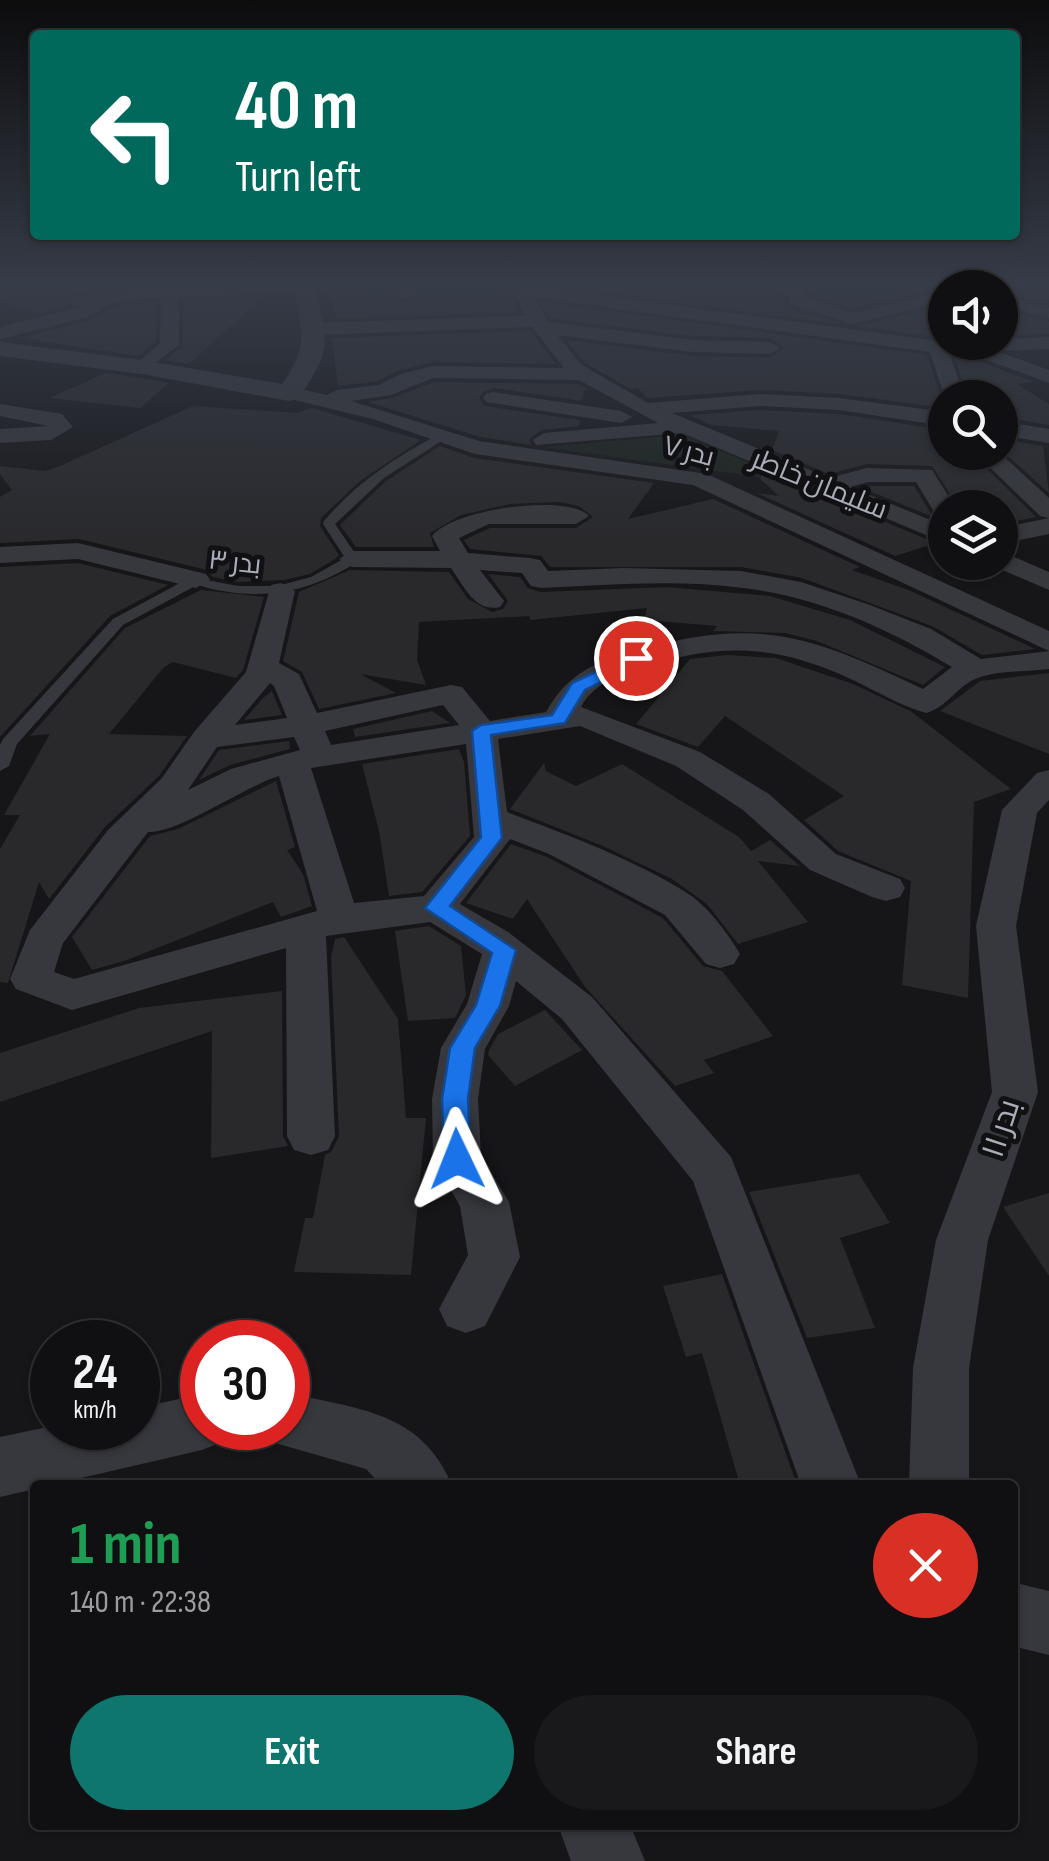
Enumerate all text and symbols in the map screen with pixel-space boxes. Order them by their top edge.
text: 40 m [235,65,358,149]
icon: left [70,70,200,200]
text: Turn left [235,150,361,205]
map controls [928,270,1018,580]
button: sound [928,270,1018,360]
button: search [928,380,1018,470]
street label: بدر ۷ [659,429,718,474]
street label: سلیمان خاطر [745,442,892,527]
button: layers [928,490,1018,580]
street label: بدر ۳ [207,543,263,582]
pin [594,616,679,701]
icon: arrive [609,631,664,686]
street label: بدر ۱۱ [974,1094,1029,1163]
position arrow [405,1107,509,1211]
speed limit sign: 30 [180,1320,310,1450]
text: 24 [73,1343,117,1403]
text: km/h [73,1395,117,1426]
text: 1 min [70,1509,182,1581]
button: close [873,1513,978,1618]
text: 140 m · 22:38 [70,1583,211,1622]
button: Exit [70,1695,514,1810]
button: Share [534,1695,978,1810]

